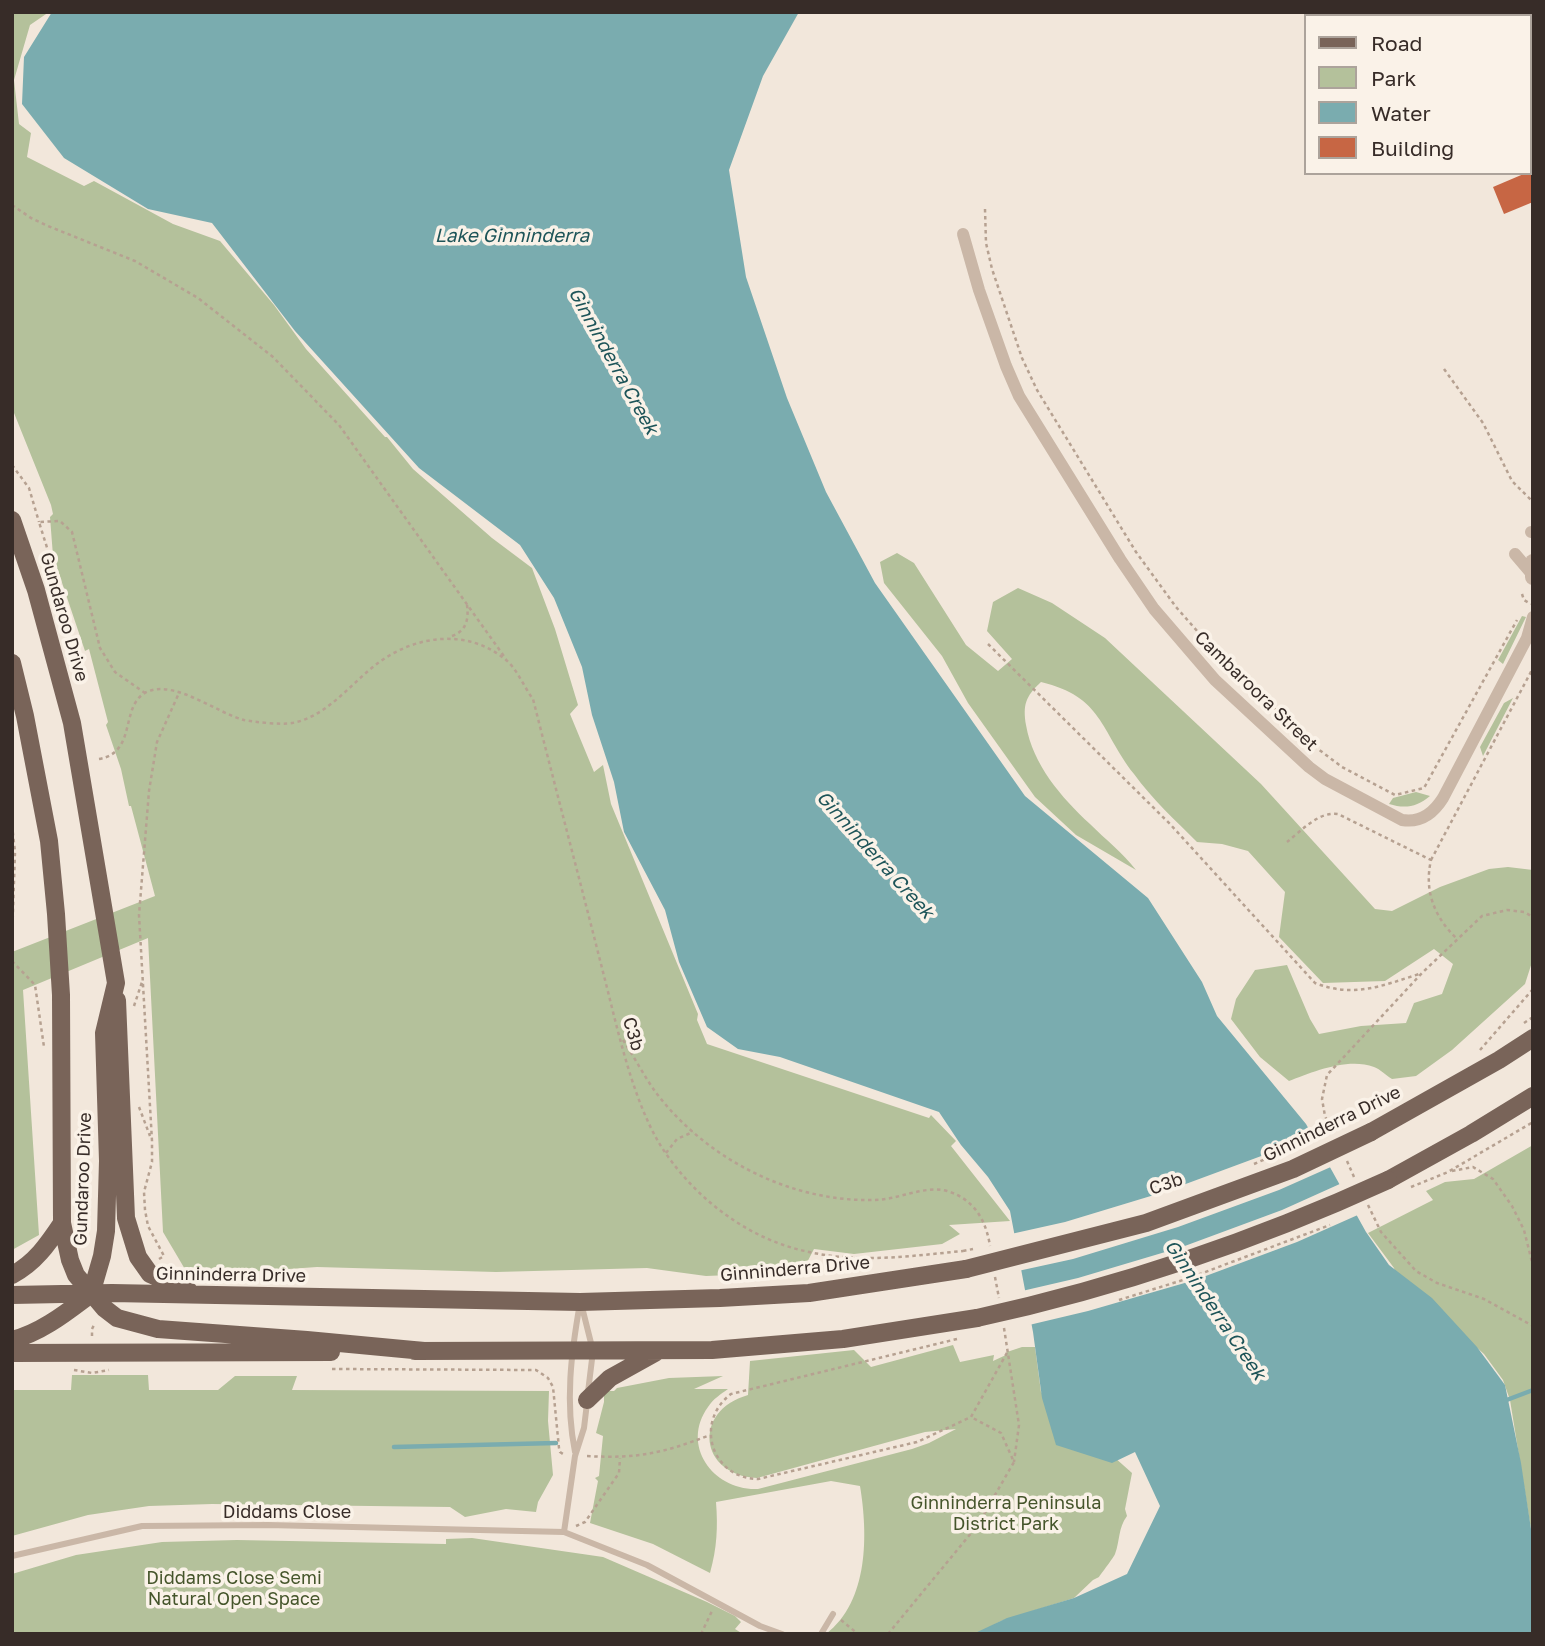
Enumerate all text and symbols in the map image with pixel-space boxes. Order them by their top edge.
legend [1304,14,1531,175]
text: Road [1371,30,1422,56]
text: Park [1371,65,1416,91]
text: Water [1371,100,1431,126]
text: Building [1371,135,1454,161]
water label: Lake Ginninderra [435,225,589,247]
water label: Ginninderra Creek [563,284,663,438]
street label: Gundaroo Drive [35,550,93,684]
street label: Cambaroora Street [1190,627,1322,755]
water label: Ginninderra Creek [812,786,938,924]
street label: C3b [618,1015,648,1053]
street label: Ginninderra Drive [1260,1081,1404,1167]
street label: Gundaroo Drive [70,1112,96,1246]
street label: C3b [1146,1168,1186,1200]
water label: Ginninderra Creek [1160,1235,1270,1385]
street label: Ginninderra Drive [719,1252,871,1286]
street label: Ginninderra Drive [156,1263,306,1287]
park label: Ginninderra Peninsula District Park [911,1492,1101,1534]
street label: Diddams Close [223,1501,351,1523]
park label: Diddams Close Semi Natural Open Space [146,1567,322,1610]

